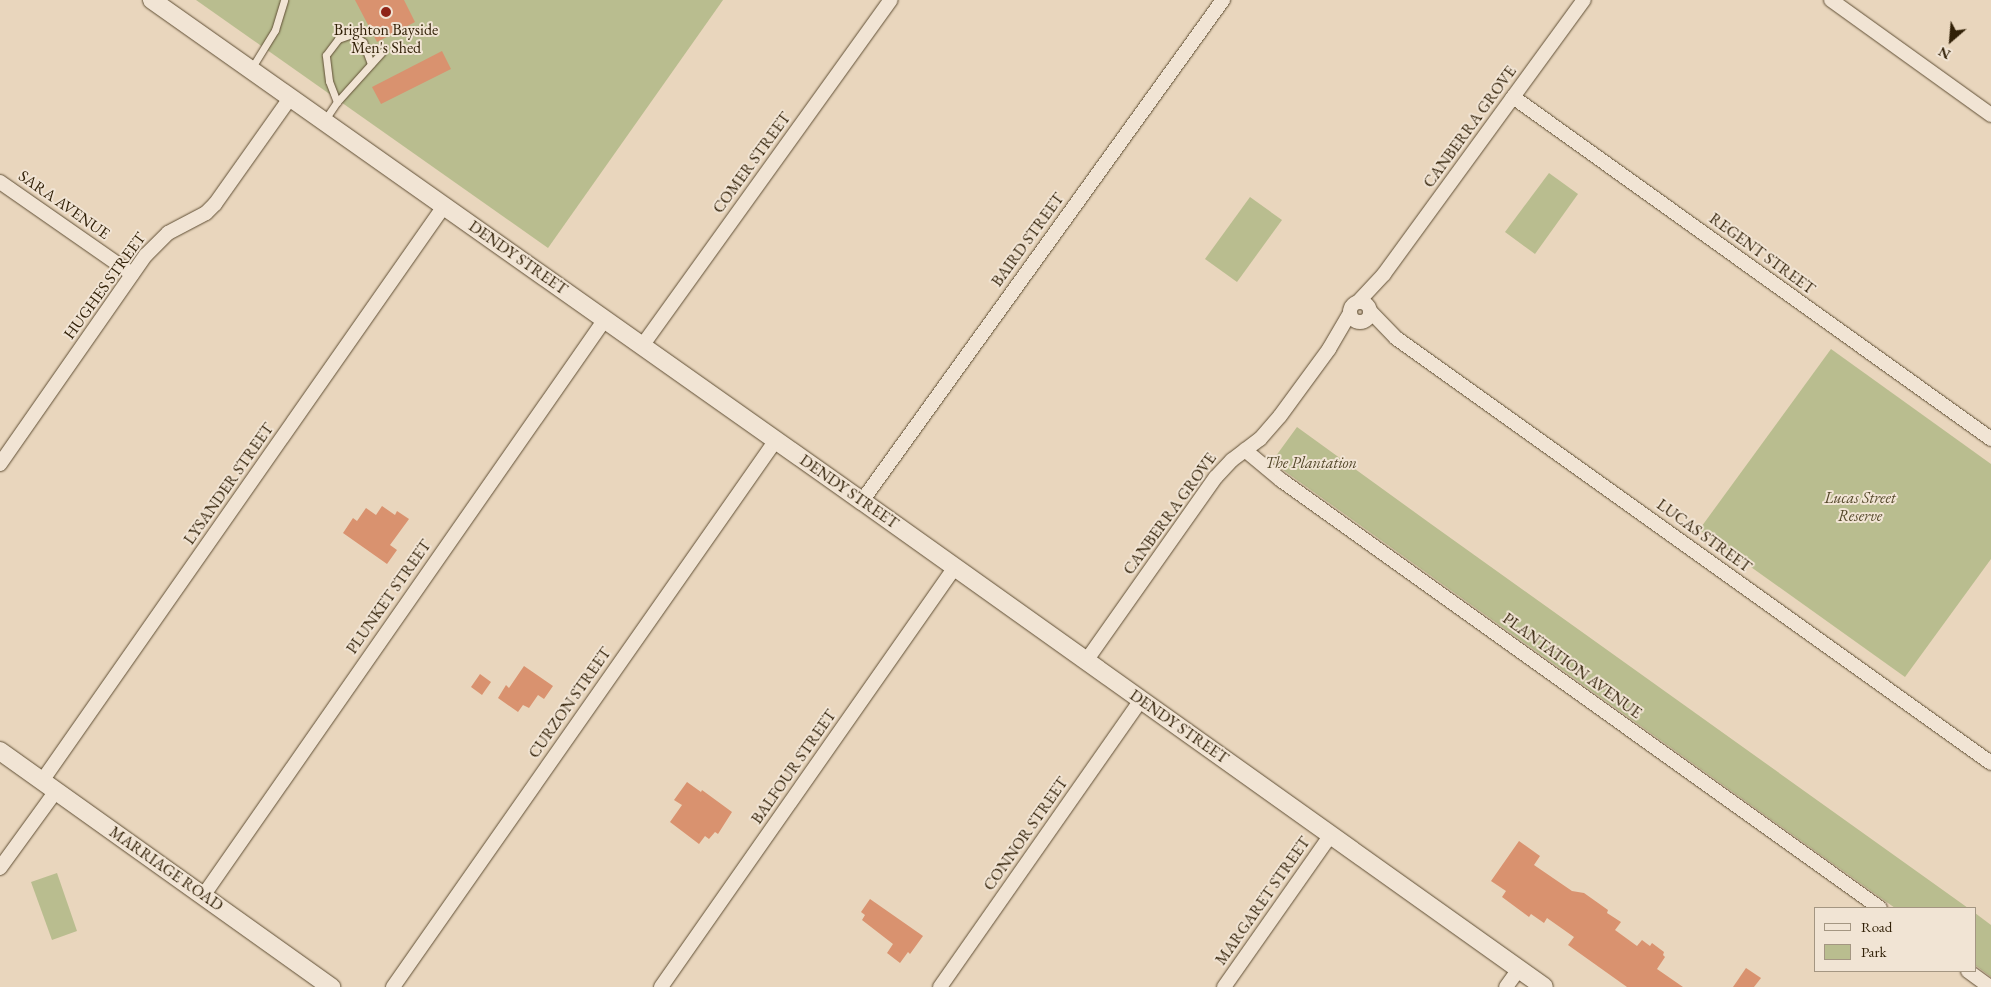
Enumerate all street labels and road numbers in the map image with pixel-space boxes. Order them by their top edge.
street label: CANBERRA GROVE [1419,62,1521,192]
street label: COMER STREET [709,109,795,217]
street label: SARA AVENUE [15,166,113,244]
street label: BAIRD STREET [988,189,1068,291]
street label: REGENT STREET [1705,209,1819,299]
street label: DENDY STREET [465,217,571,299]
street label: HUGHES STREET [60,229,150,343]
street label: LYSANDER STREET [180,420,278,548]
street label: CANBERRA GROVE [1119,449,1221,579]
street label: DENDY STREET [796,451,902,533]
street label: LUCAS STREET [1653,495,1755,577]
street label: PLUNKET STREET [342,536,436,658]
street label: PLANTATION AVENUE [1499,609,1645,723]
street label: CURZON STREET [525,644,615,762]
street label: DENDY STREET [1126,686,1232,768]
street label: BALFOUR STREET [747,706,841,828]
street label: CONNOR STREET [980,774,1072,894]
street label: MARRIAGE ROAD [105,823,227,915]
street label: MARGARET STREET [1211,833,1315,969]

